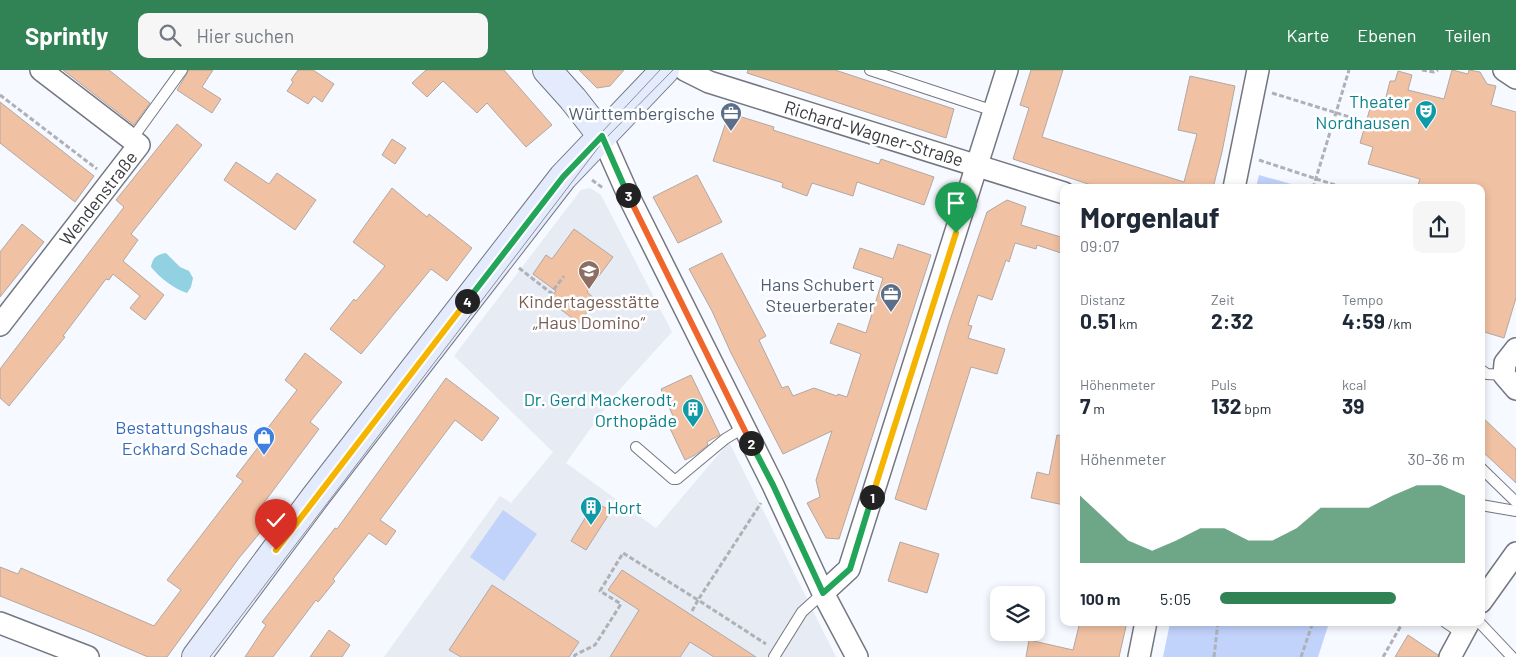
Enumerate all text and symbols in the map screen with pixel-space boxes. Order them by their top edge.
search box [138,13,488,58]
text: Sprintly [25,21,108,50]
icon: search [156,21,184,49]
text: Hier suchen [196,24,294,47]
text: Karte [1286,24,1329,46]
text: Ebenen [1357,24,1416,46]
text: Teilen [1444,24,1491,46]
place label: Theater Nordhausen [1315,90,1410,133]
street label: Richard-Wagner-Straße [782,95,966,171]
theatre icon: Theater Nordhausen [1414,99,1438,130]
office icon: Württembergische [719,101,743,132]
place label: Württembergische [568,102,715,124]
street label: Wendenstraße [54,146,142,250]
pin: 3 [616,182,640,208]
pin [935,182,977,233]
text: 3 [625,187,632,204]
icon: arrive [942,189,970,217]
text: Morgenlauf [1080,200,1220,234]
button: share [1413,201,1465,253]
text: 09:07 [1080,236,1119,255]
school or university icon: Kindertagesstätte „Haus Domino“ [577,259,601,290]
place label: Hans Schubert Steuerberater [760,273,875,316]
office icon: Hans Schubert Steuerberater [879,282,903,313]
pin: 4 [454,288,480,314]
place label: Kindertagesstätte „Haus Domino“ [518,290,660,333]
text: Distanz [1080,291,1125,308]
text: Zeit [1211,291,1235,308]
text: Tempo [1342,291,1383,308]
text: 4 [463,293,472,310]
text: 0.51 [1080,308,1116,333]
text: 2:32 [1211,308,1254,333]
text: 4:59 [1342,308,1385,333]
text: km [1116,315,1138,332]
text: /km [1385,315,1412,332]
text: Höhenmeter [1080,376,1155,393]
text: Puls [1211,376,1237,393]
text: kcal [1342,376,1366,393]
place label: Dr. Gerd Mackerodt, Orthopäde [524,388,677,431]
text: 7 [1080,393,1090,418]
text: 132 [1211,393,1242,418]
text: 39 [1342,393,1365,418]
building icon: Dr. Gerd Mackerodt, Orthopäde [681,397,705,428]
text: m [1090,400,1105,417]
text: bpm [1242,400,1271,417]
place label: Bestattungshaus Eckhard Schade [115,416,248,459]
shop icon: Bestattungshaus Eckhard Schade [252,425,276,456]
pin: 2 [738,430,764,456]
text: 2 [748,435,755,452]
text: Höhenmeter [1080,449,1166,468]
text: 30–36 m [1408,449,1465,468]
pin: 1 [860,484,884,510]
text: 1 [870,489,875,506]
building icon: Hort [579,495,603,526]
place label: Hort [607,496,642,518]
pin [255,499,297,550]
icon: check [262,506,290,534]
map controls [990,586,1045,641]
button: layers [990,586,1045,641]
text: 100 m [1080,589,1120,608]
text: 5:05 [1160,589,1191,608]

